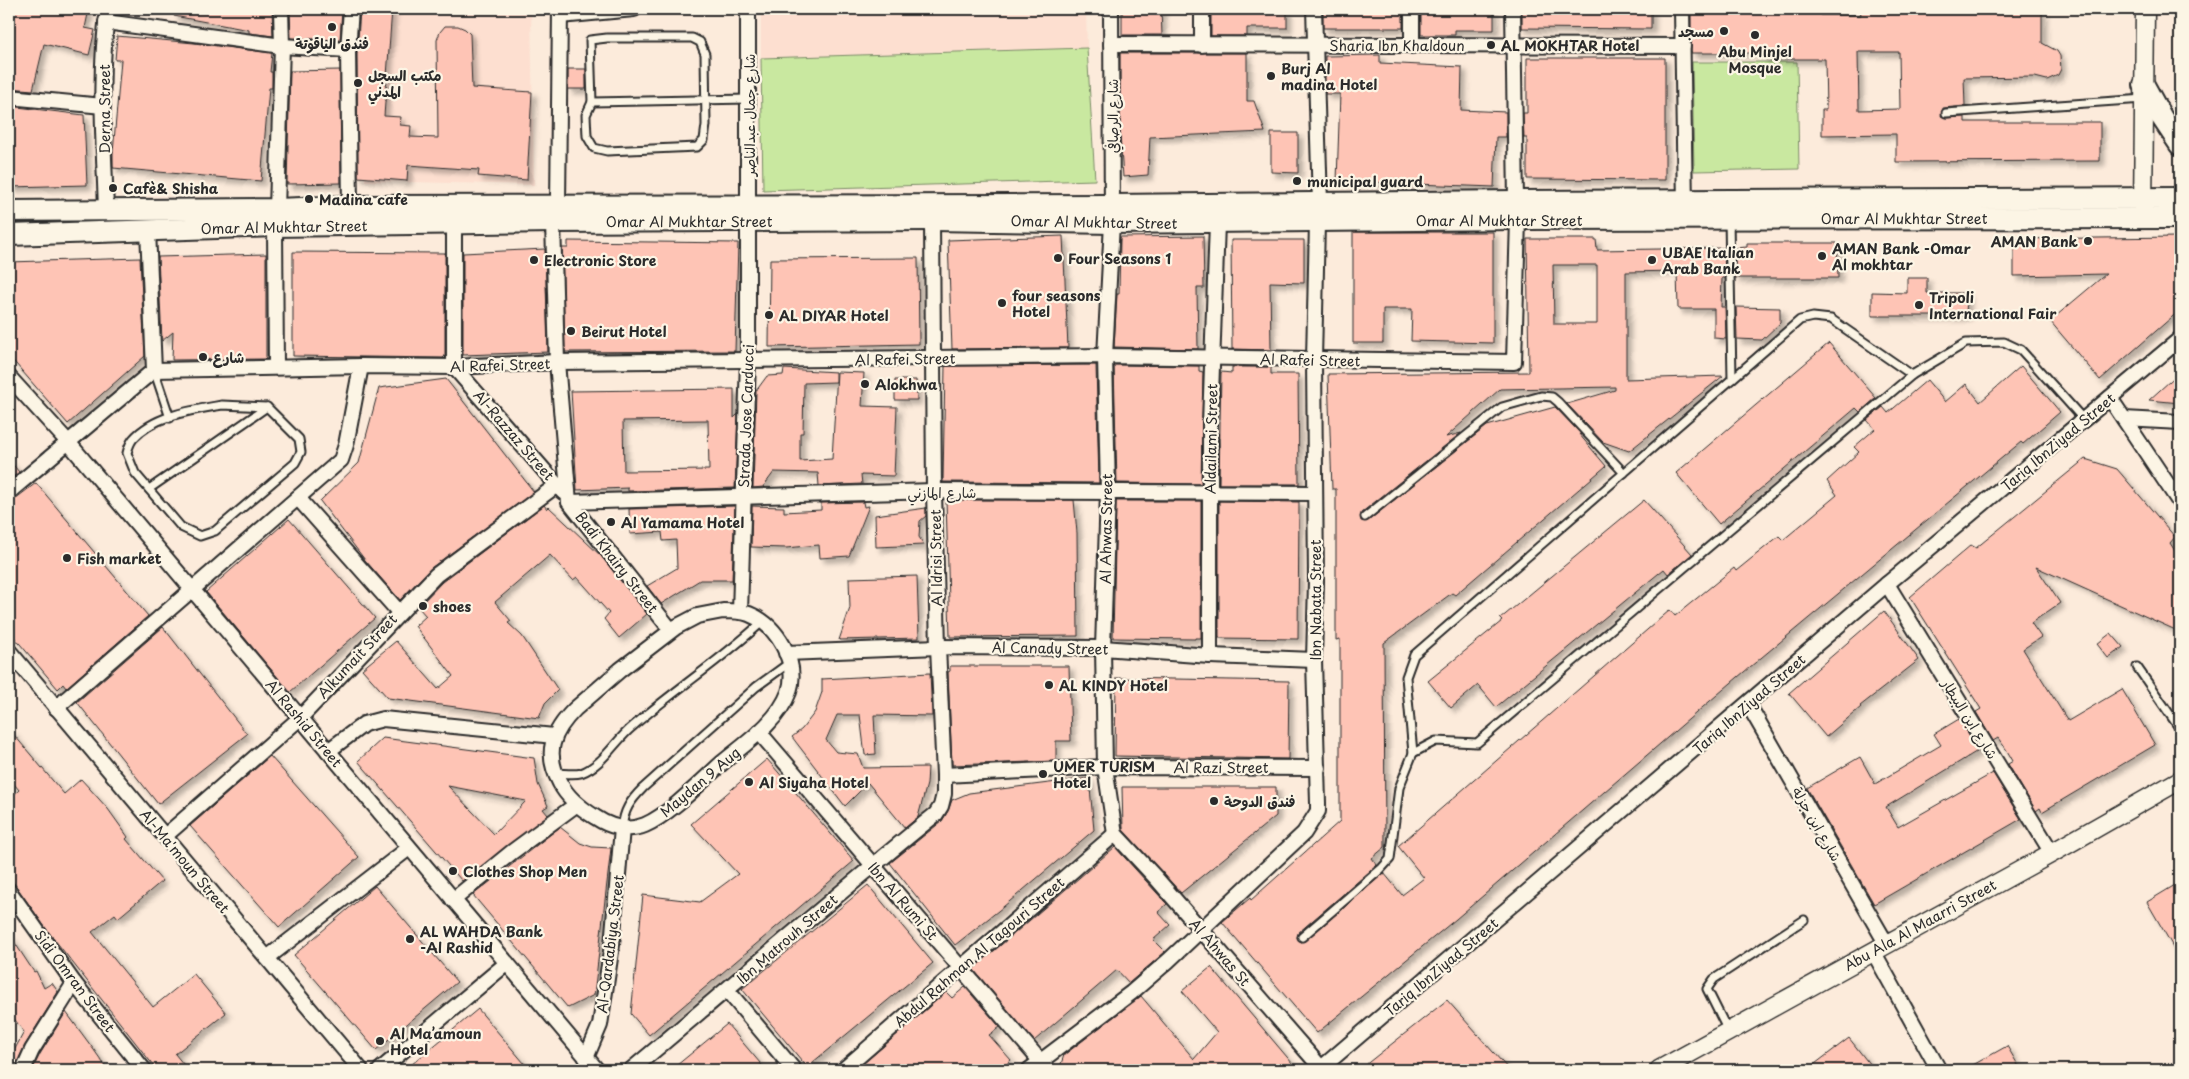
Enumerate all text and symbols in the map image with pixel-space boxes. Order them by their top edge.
marker: فندق الياقوتة [326,21,338,33]
place label: مسجد [1678,21,1714,42]
marker: مسجد [1718,25,1730,37]
marker: Abu Minjel Mosque [1749,29,1761,41]
place label: فندق الياقوتة [295,33,369,54]
street label: Sharia Ibn Khaldoun [1329,35,1465,56]
place label: AL MOKHTAR Hotel [1501,35,1639,56]
marker: AL MOKHTAR Hotel [1485,39,1497,51]
place label: Abu Minjel Mosque [1717,41,1792,78]
street label: شارع جمال عبدالناصر [739,54,760,177]
place label: Burj Al madina Hotel [1281,58,1377,95]
street label: Derna Street [94,64,115,154]
place label: مكتب السجل المدني [368,65,441,105]
marker: Burj Al madina Hotel [1265,70,1277,82]
marker: مكتب السجل المدني [352,77,364,89]
street label: شارع الرصافي [1102,79,1124,153]
place label: municipal guard [1307,171,1424,192]
marker: municipal guard [1291,175,1303,187]
place label: Cafè& Shisha [123,178,219,199]
marker: Cafè& Shisha [107,182,119,194]
place label: Madina cafe [319,189,408,210]
marker: Madina cafe [303,193,315,205]
street label: Omar Al Mukhtar Street [1821,208,1988,229]
street label: Omar Al Mukhtar Street [1010,210,1178,234]
street label: Omar Al Mukhtar Street [1416,210,1583,231]
street label: Omar Al Mukhtar Street [606,211,773,232]
street label: Omar Al Mukhtar Street [200,215,368,239]
place label: AMAN Bank [1990,231,2079,252]
marker: AMAN Bank [2082,235,2094,247]
place label: AMAN Bank -Omar Al mokhtar [1831,238,1972,275]
place label: UBAE Italian Arab Bank [1662,242,1754,279]
place label: Four Seasons 1 [1068,248,1171,269]
place label: Electronic Store [544,250,657,271]
marker: AMAN Bank -Omar Al mokhtar [1816,250,1828,262]
marker: Four Seasons 1 [1052,252,1064,264]
marker: Electronic Store [528,254,540,266]
marker: UBAE Italian Arab Bank [1646,254,1658,266]
place label: four seasons Hotel [1012,285,1101,322]
place label: Tripoli International Fair [1929,287,2057,324]
marker: four seasons Hotel [996,297,1008,309]
marker: Tripoli International Fair [1913,299,1925,311]
place label: AL DIYAR Hotel [779,305,889,326]
marker: AL DIYAR Hotel [763,309,775,321]
place label: Beirut Hotel [581,321,666,342]
marker: Beirut Hotel [565,325,577,337]
street label: Strada Jose Carducci [733,344,759,488]
place label: شارع [213,347,244,368]
street label: Al Rafei Street [855,348,956,370]
street label: Al Rafei Street [1260,349,1361,371]
marker: شارع [197,351,209,363]
street label: Al Rafei Street [449,353,551,377]
place label: Alokhwa [875,374,938,395]
marker: Alokhwa [859,378,871,390]
street label: Aldailami Street [1200,383,1222,494]
street label: Al-Razzaz Street [469,385,559,485]
street label: Tariq IbnZiyad Street [1996,388,2120,496]
street label: Al Ahwas Street [1095,473,1117,584]
street label: شارع المازني [908,482,976,506]
street label: Badi Khairy Street [571,507,664,617]
street label: Al Idrisi Street [925,509,947,607]
place label: Al Yamama Hotel [621,512,744,533]
marker: Al Yamama Hotel [605,516,617,528]
street label: Ibn Nabata Street [1305,539,1326,660]
place label: Fish market [77,548,162,569]
marker: Fish market [61,552,73,564]
place label: shoes [433,596,471,617]
marker: shoes [417,600,429,612]
street label: Alkumait Street [312,609,402,703]
street label: Al Canady Street [992,636,1109,660]
street label: Tariq IbnZiyad Street [1688,649,1810,759]
street label: Al Rashid Street [261,674,347,772]
street label: شارع ابن البيطار [1936,674,2003,763]
place label: AL KINDY Hotel [1059,675,1168,696]
marker: AL KINDY Hotel [1043,679,1055,691]
street label: Maydan 9 Aug [655,742,745,822]
place label: UMER TURISM Hotel [1053,756,1155,793]
street label: Al Razi Street [1174,757,1269,778]
marker: UMER TURISM Hotel [1037,768,1049,780]
place label: Al Siyaha Hotel [758,772,868,793]
marker: Al Siyaha Hotel [743,776,755,788]
street label: شارع ابن جزلة [1787,783,1847,865]
place label: فندق الدوحة [1224,791,1295,812]
marker: فندق الدوحة [1208,795,1220,807]
street label: Al-Ma'moun Street [135,804,235,918]
street label: Ibn Al Rumi St [863,857,943,945]
place label: Clothes Shop Men [463,861,587,882]
marker: Clothes Shop Men [447,865,459,877]
street label: Abdul Rahman Al Tagouri Street [889,872,1069,1032]
street label: Al-Qardabiya Street [591,873,629,1014]
street label: Abu Ala Al Maarri Street [1840,874,2000,976]
street label: Ibn Matrouh Street [732,889,842,989]
street label: Tariq IbnZiyad Street [1379,913,1503,1021]
street label: Al Ahwas St [1185,914,1256,991]
place label: AL WAHDA Bank -Al Rashid [420,921,543,958]
street label: Sidi Omran Street [30,926,120,1037]
marker: AL WAHDA Bank -Al Rashid [404,933,416,945]
place label: Al Ma’amoun Hotel [389,1023,481,1060]
marker: Al Ma’amoun Hotel [374,1035,386,1047]

